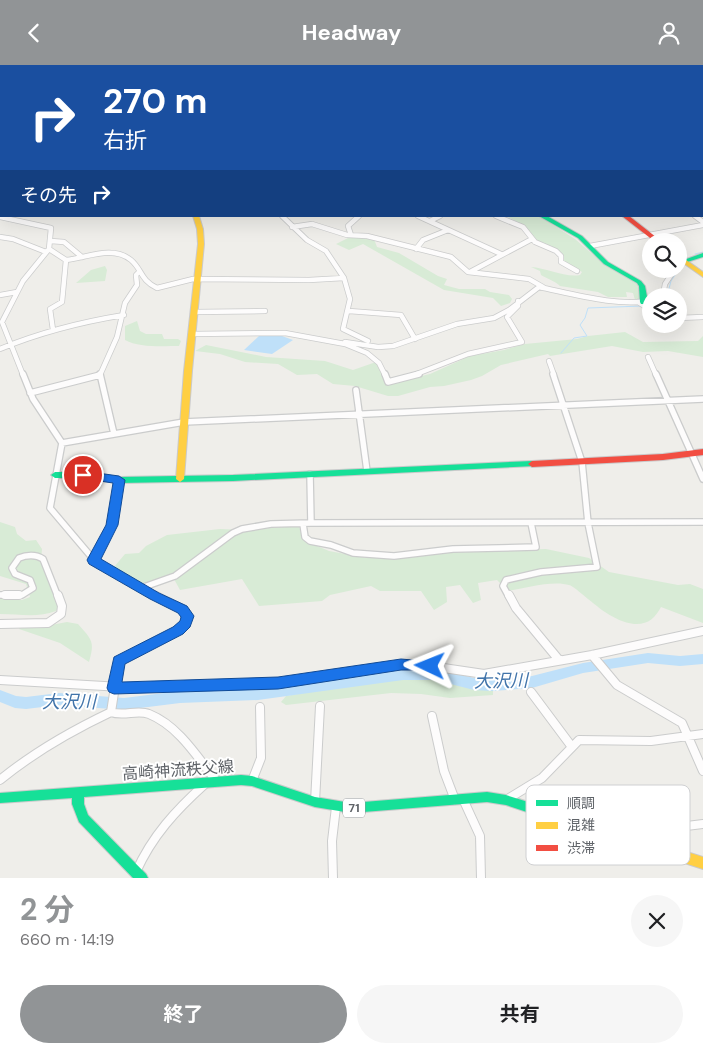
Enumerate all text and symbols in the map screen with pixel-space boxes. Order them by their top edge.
text: Headway [302,18,401,47]
icon: back [20,19,48,47]
icon: person [655,19,683,47]
text: 270 m [103,78,207,124]
icon: right [20,85,85,150]
text: 右折 [103,126,147,155]
icon: right [87,180,115,208]
text: その先 [20,183,77,208]
map controls [642,233,687,333]
button: search [642,233,687,278]
button: layers [642,288,687,333]
pin [62,454,104,496]
icon: arrive [69,461,97,489]
position arrow [403,639,455,691]
water label: 大沢川 [474,668,530,693]
water label: 大沢川 [42,690,98,714]
street label: 高崎神流秩父線 [121,756,235,784]
legend [526,785,690,865]
text: 順調 [567,794,595,812]
road number: 71 [343,799,365,817]
text: 混雑 [567,816,595,834]
text: 渋滞 [567,839,595,857]
text: 2 分 [20,890,74,929]
button: close [631,895,683,947]
text: 660 m · 14:19 [20,929,114,950]
button: 終了 [20,985,347,1043]
button: 共有 [357,985,683,1043]

